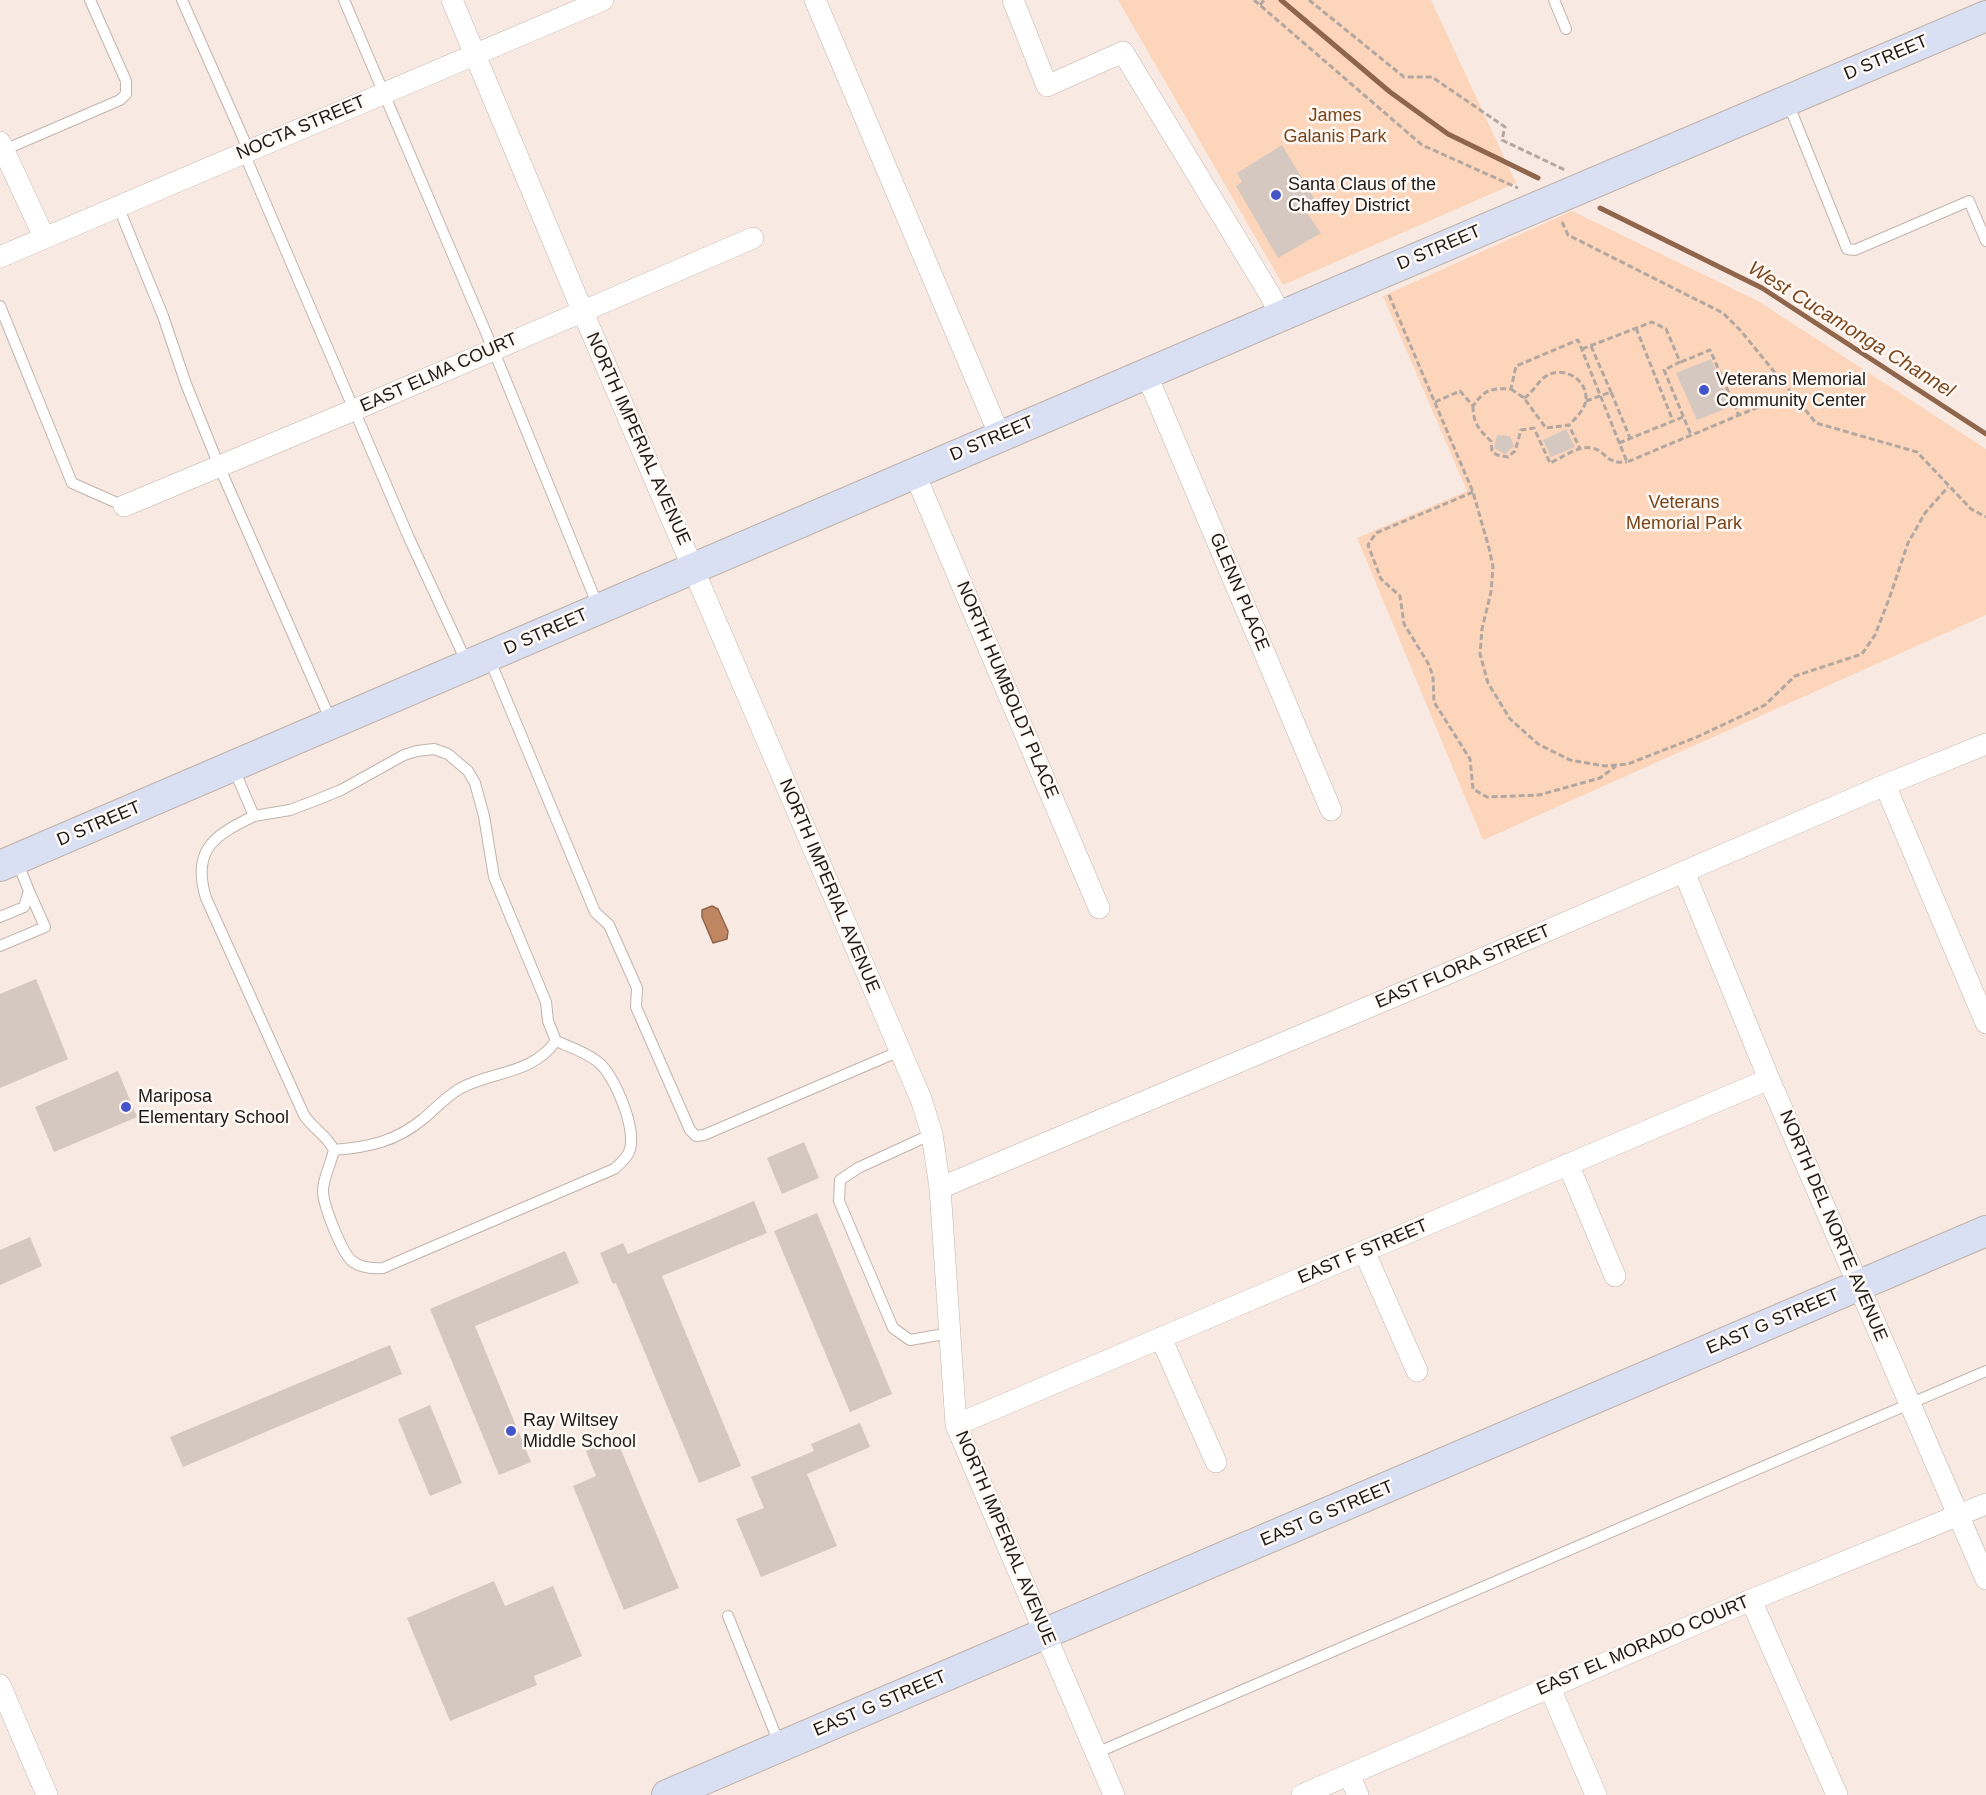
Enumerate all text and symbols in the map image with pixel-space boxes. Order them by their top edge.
street label: D STREET [1841,31,1931,85]
street label: NOCTA STREET [233,91,369,165]
park label: James Galanis Park [1283,105,1387,148]
place label: Santa Claus of the Chaffey District [1288,174,1436,216]
marker: Santa Claus of the Chaffey District [1269,188,1283,202]
street label: D STREET [1394,221,1484,275]
water label: West Cucamonga Channel [1743,257,1959,403]
street label: EAST ELMA COURT [357,329,521,417]
street label: NORTH IMPERIAL AVENUE [581,329,695,549]
place label: Veterans Memorial Community Center [1716,369,1866,412]
marker: Veterans Memorial Community Center [1697,383,1711,397]
street label: D STREET [947,412,1037,466]
park label: Veterans Memorial Park [1626,492,1742,534]
street label: GLENN PLACE [1204,530,1274,654]
street label: NORTH HUMBOLDT PLACE [951,578,1063,802]
street label: D STREET [501,604,591,660]
street label: NORTH IMPERIAL AVENUE [774,776,884,996]
street label: D STREET [54,797,144,851]
street label: EAST FLORA STREET [1372,920,1554,1014]
place label: Mariposa Elementary School [138,1086,289,1128]
marker: Mariposa Elementary School [119,1100,133,1114]
street label: NORTH DEL NORTE AVENUE [1774,1107,1892,1345]
street label: EAST F STREET [1295,1215,1431,1289]
street label: EAST G STREET [1703,1284,1843,1360]
place label: Ray Wiltsey Middle School [523,1410,636,1452]
marker: Ray Wiltsey Middle School [504,1424,518,1438]
street label: NORTH IMPERIAL AVENUE [950,1428,1060,1648]
street label: EAST G STREET [1257,1476,1397,1552]
street label: EAST EL MORADO COURT [1534,1591,1752,1701]
street label: EAST G STREET [810,1666,950,1742]

